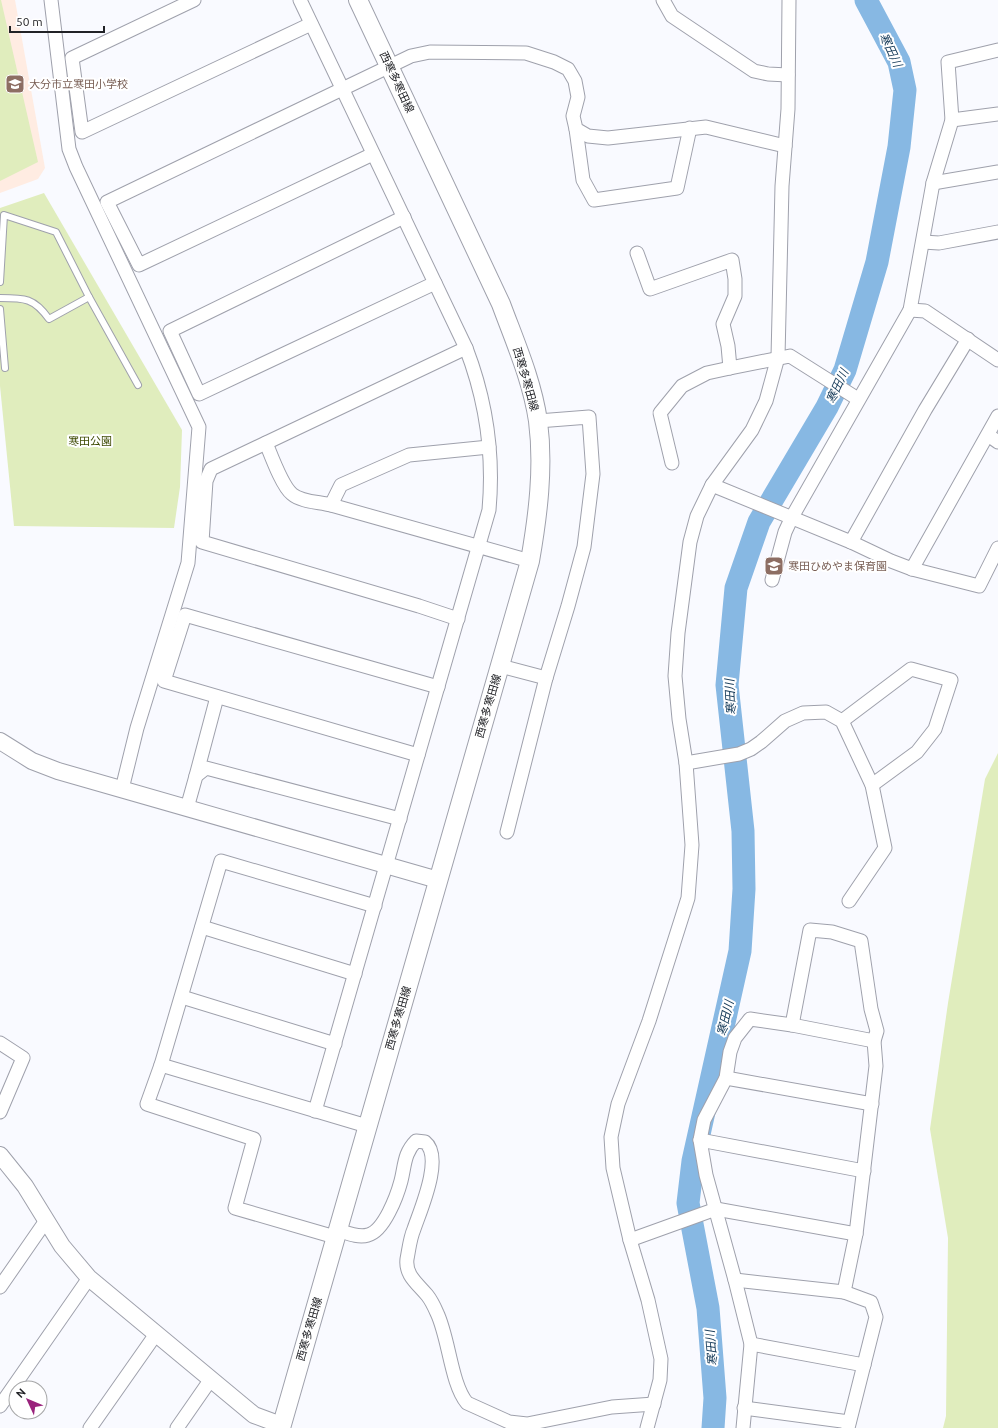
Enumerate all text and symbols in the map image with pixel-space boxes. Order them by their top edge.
scale bar [10,8,104,34]
text: 50 m [16,15,43,28]
water label: 寒田川 [877,31,905,71]
street label: 西寒多寒田線 [378,50,416,114]
school or university icon: 大分市立寒田小学校 [4,73,26,95]
place label: 大分市立寒田小学校 [29,78,128,90]
street label: 西寒多寒田線 [511,346,541,412]
water label: 寒田川 [823,365,851,405]
park label: 寒田公園 [68,435,112,447]
school or university icon: 寒田ひめやま保育園 [763,555,785,577]
place label: 寒田ひめやま保育園 [788,560,887,572]
street label: 西寒多寒田線 [473,673,503,739]
water label: 寒田川 [722,677,737,715]
street label: 西寒多寒田線 [383,985,413,1051]
water label: 寒田川 [715,997,736,1037]
street label: 西寒多寒田線 [294,1296,324,1362]
water label: 寒田川 [703,1328,719,1367]
north arrow [8,1380,48,1420]
text: N [14,1386,28,1400]

